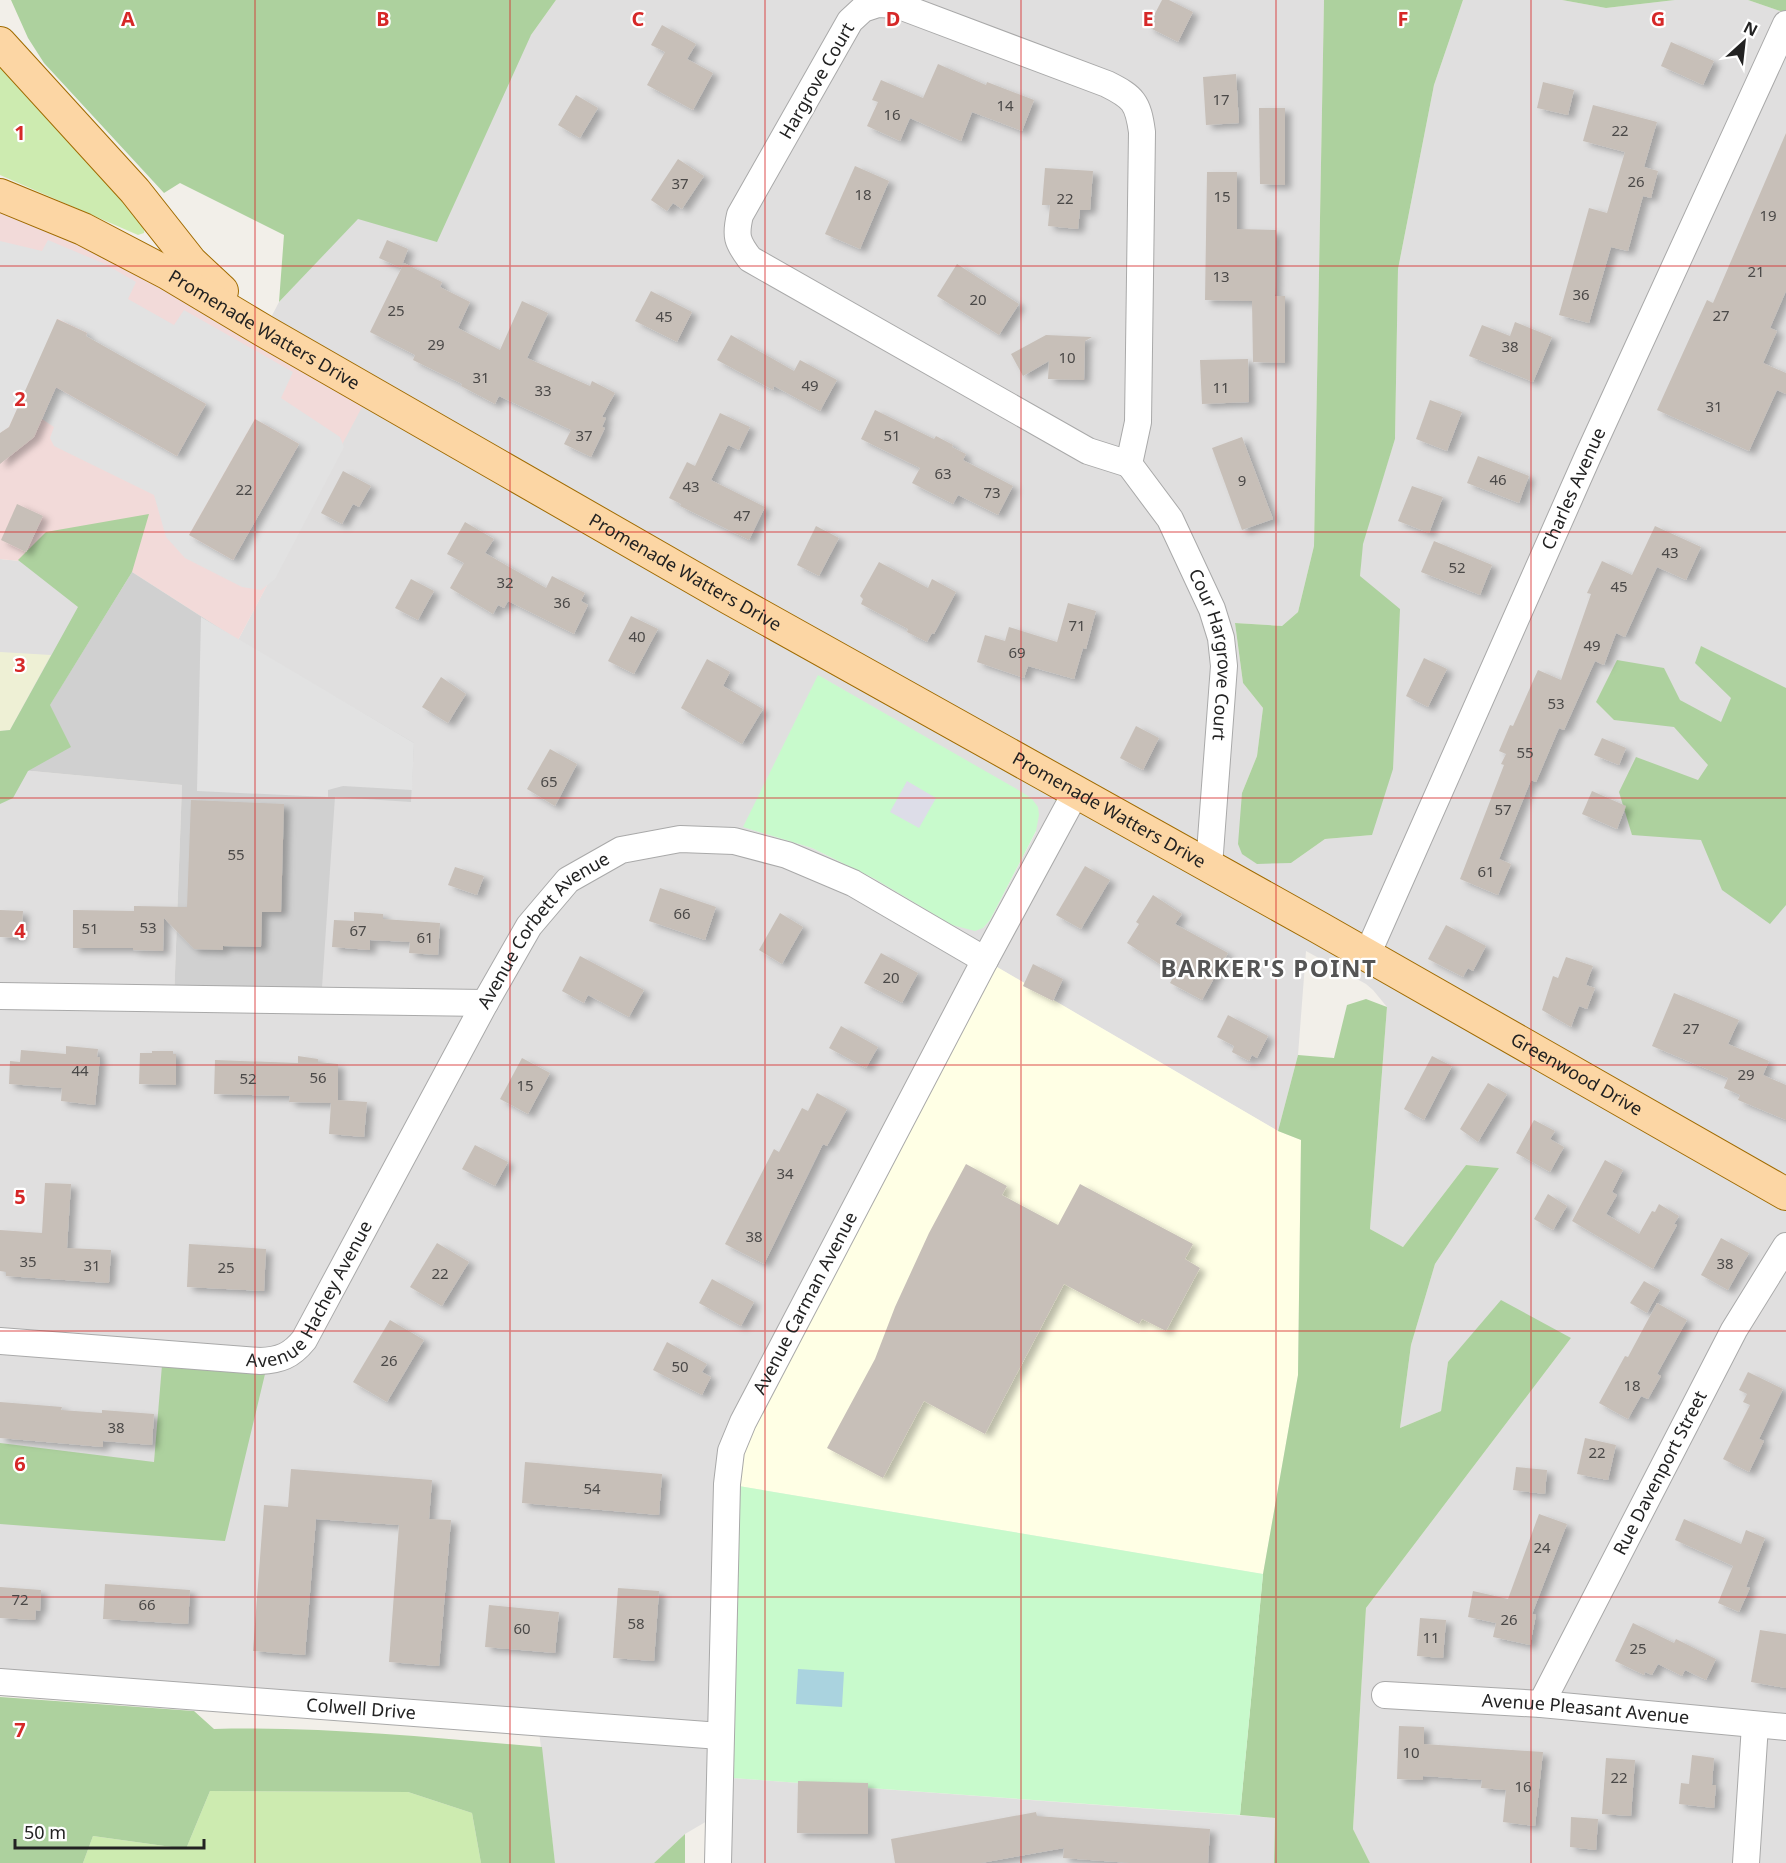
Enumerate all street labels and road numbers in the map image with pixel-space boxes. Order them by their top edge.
street label: Hargrove Court [773,17,859,143]
street label: Promenade Watters Drive [164,264,365,395]
street label: Charles Avenue [1535,423,1610,553]
street label: Promenade Watters Drive [585,507,786,636]
street label: Cour Hargrove Court [1184,564,1237,742]
street label: Promenade Watters Drive [1008,746,1210,873]
street label: Avenue Corbett Avenue [471,846,613,1013]
street label: Greenwood Drive [1507,1027,1647,1121]
street label: Avenue Carman Avenue [747,1207,862,1398]
street label: Avenue Hachey Avenue [245,1216,377,1372]
street label: Rue Davenport Street [1607,1386,1712,1559]
street label: Avenue Pleasant Avenue [1481,1688,1690,1729]
street label: Colwell Drive [305,1692,417,1724]

